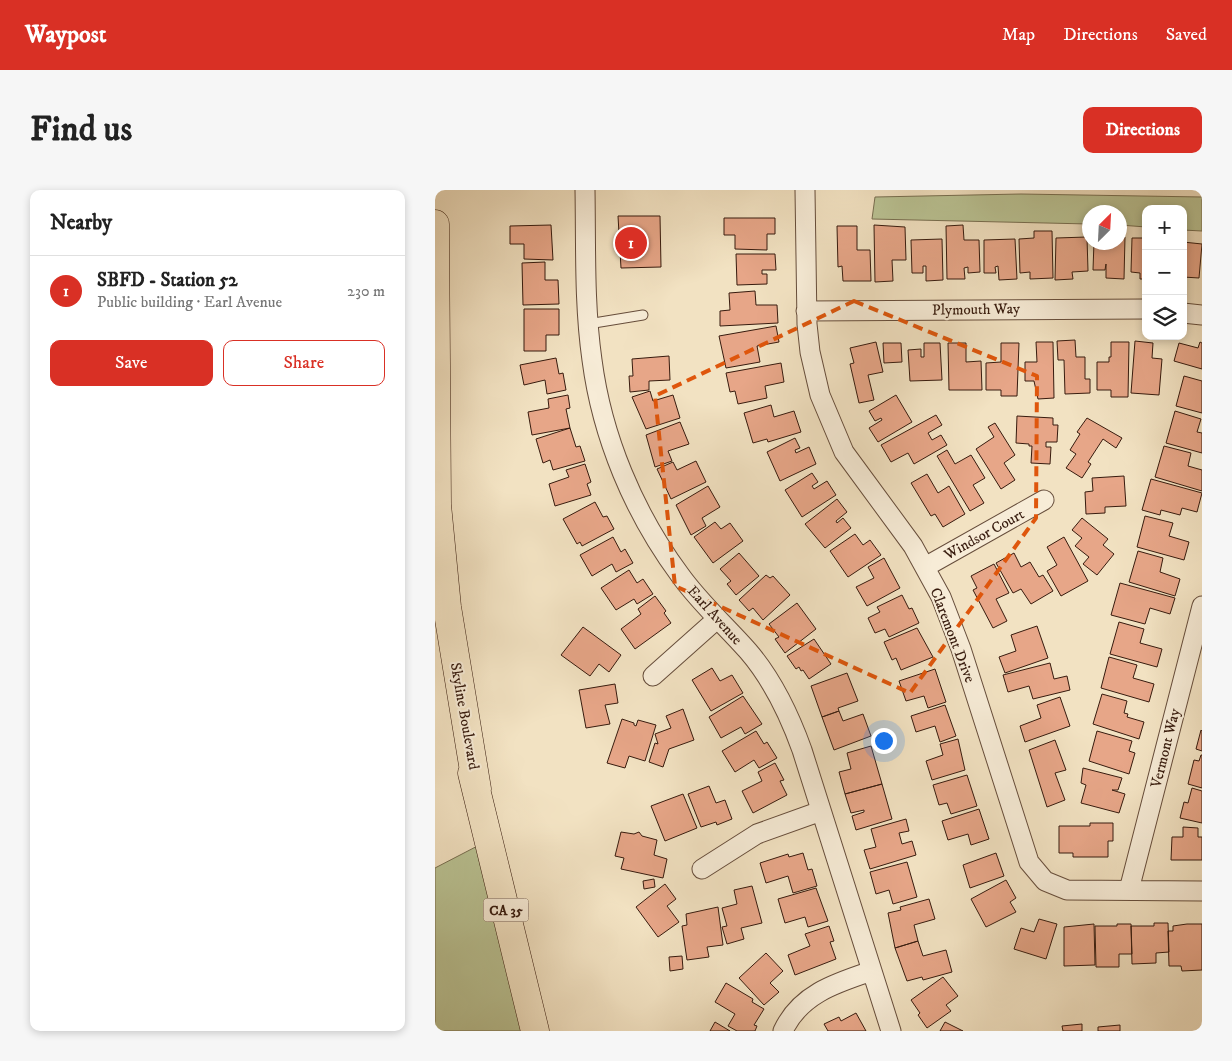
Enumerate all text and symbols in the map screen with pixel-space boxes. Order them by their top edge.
text: Waypost [25,20,106,50]
text: Map [1002,24,1035,46]
text: Directions [1063,24,1138,46]
text: Saved [1166,24,1207,46]
button: Directions [1083,107,1202,153]
text: Find us [30,108,132,152]
north arrow [1082,205,1127,250]
map controls [1142,205,1187,340]
button: + [1142,205,1187,250]
text: Nearby [50,210,112,236]
pin: 1 [615,224,647,262]
button: − [1142,250,1187,295]
text: SBFD - Station 52 [97,269,238,292]
text: 1 [63,281,69,301]
text: 230 m [347,281,385,301]
text: Public building · Earl Avenue [97,292,282,312]
button: layers [1142,295,1187,340]
street label: Plymouth Way [932,299,1021,320]
button: Save [50,340,213,386]
button: Share [223,340,385,386]
street label: Windsor Court [940,505,1028,565]
street label: Earl Avenue [683,582,746,649]
street label: Claremont Drive [926,585,979,685]
street label: Skyline Boulevard [446,661,483,772]
street label: Vermont Way [1146,706,1185,791]
your location [871,728,897,754]
road number: CA 35 [483,898,529,922]

